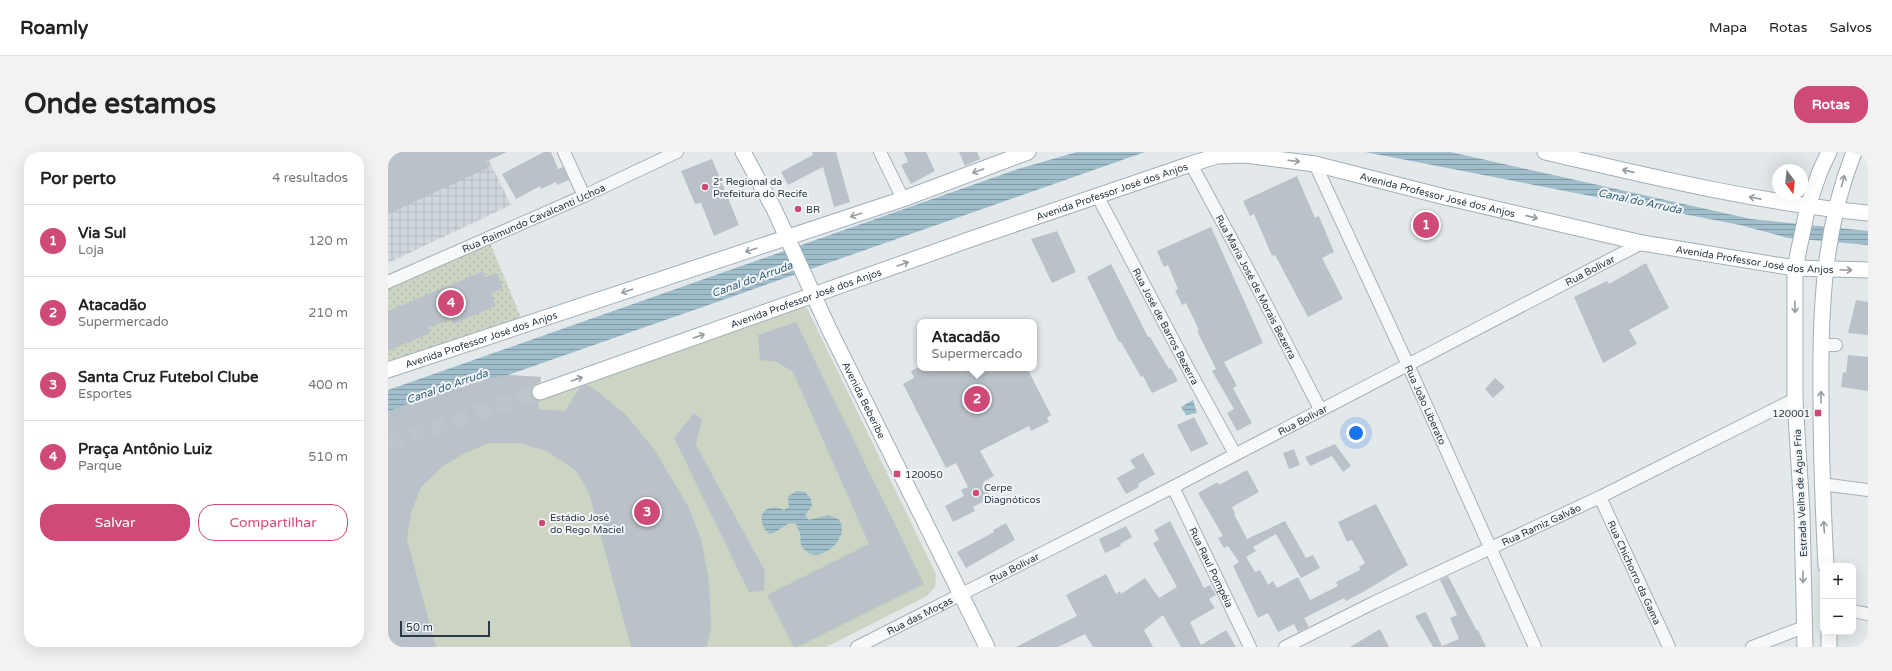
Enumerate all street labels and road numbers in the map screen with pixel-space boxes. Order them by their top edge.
street label: Avenida Professor José dos Anjos [1035,161,1190,223]
street label: Avenida Professor José dos Anjos [1358,171,1516,220]
street label: Rua Raimundo Cavalcanti Uchoa [460,182,607,256]
street label: Rua Maria José de Morais Bezerra [1213,213,1298,361]
street label: Avenida Professor José dos Anjos [1675,244,1834,276]
street label: Rua Bolivar [1563,253,1617,289]
street label: Avenida Professor José dos Anjos [729,266,883,331]
street label: Rua José de Barros Bezerra [1129,266,1201,387]
street label: Avenida Professor José dos Anjos [404,309,559,371]
street label: Avenida Beberibe [839,360,888,441]
street label: Rua João Liberato [1402,363,1448,447]
street label: Rua Bolivar [1276,403,1330,438]
street label: Estrada Velha de Água Fria [1792,429,1810,557]
street label: Rua Ramiz Galvão [1500,502,1583,549]
street label: Rua Chichorro da Gama [1605,519,1663,627]
street label: Rua Raul Pompéia [1186,526,1235,610]
street label: Rua Bolivar [988,551,1041,586]
street label: Rua das Moças [885,595,955,638]

